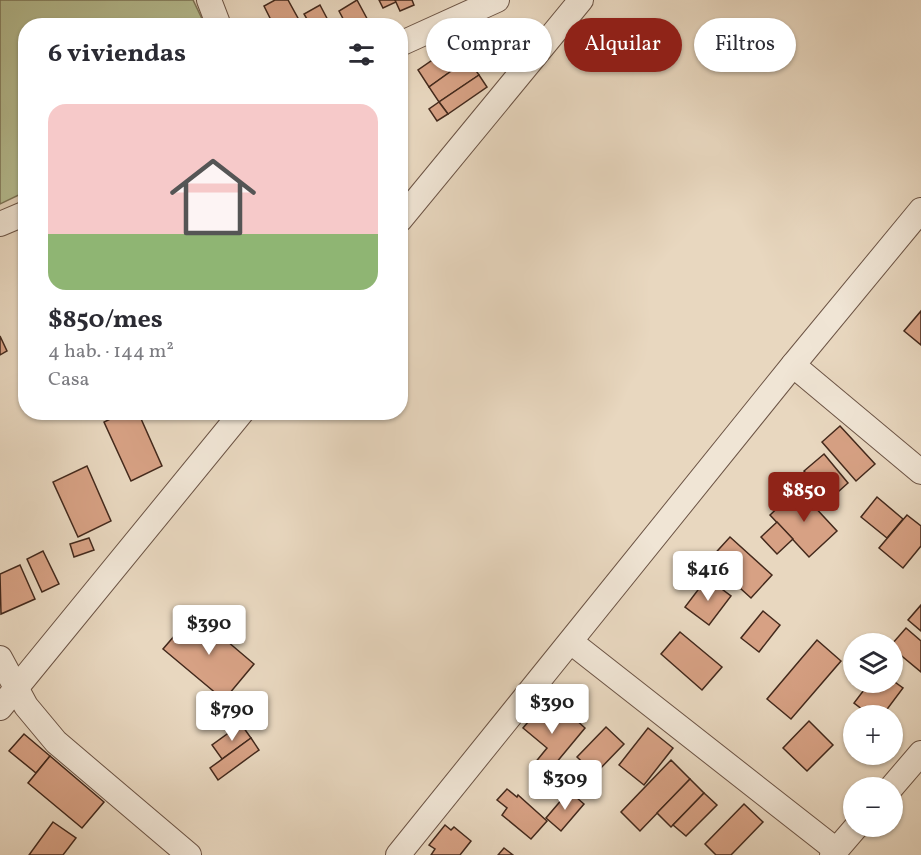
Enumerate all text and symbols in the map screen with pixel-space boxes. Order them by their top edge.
chip: Comprar [426,18,552,72]
chip: Alquilar [564,18,682,72]
chip: Filtros [694,18,796,72]
text: 6 viviendas [48,36,186,72]
icon: filters [345,38,378,71]
icon: home [159,143,267,251]
text: $850/mes [48,302,163,338]
text: 4 hab. · 144 m² [48,338,174,366]
text: Casa [48,366,90,394]
pin: $850 [768,472,840,523]
text: $850 [782,477,826,505]
pin: $416 [672,551,744,602]
text: $416 [687,556,729,584]
pin: $390 [173,605,245,656]
text: $390 [187,610,231,638]
map controls [843,633,903,837]
button: layers [843,633,903,693]
pin: $390 [516,684,588,735]
text: $390 [530,689,574,717]
pin: $790 [196,691,268,742]
text: $790 [210,696,254,724]
button: + [843,705,903,765]
pin: $309 [529,760,601,811]
text: $309 [543,765,587,793]
button: − [843,777,903,837]

